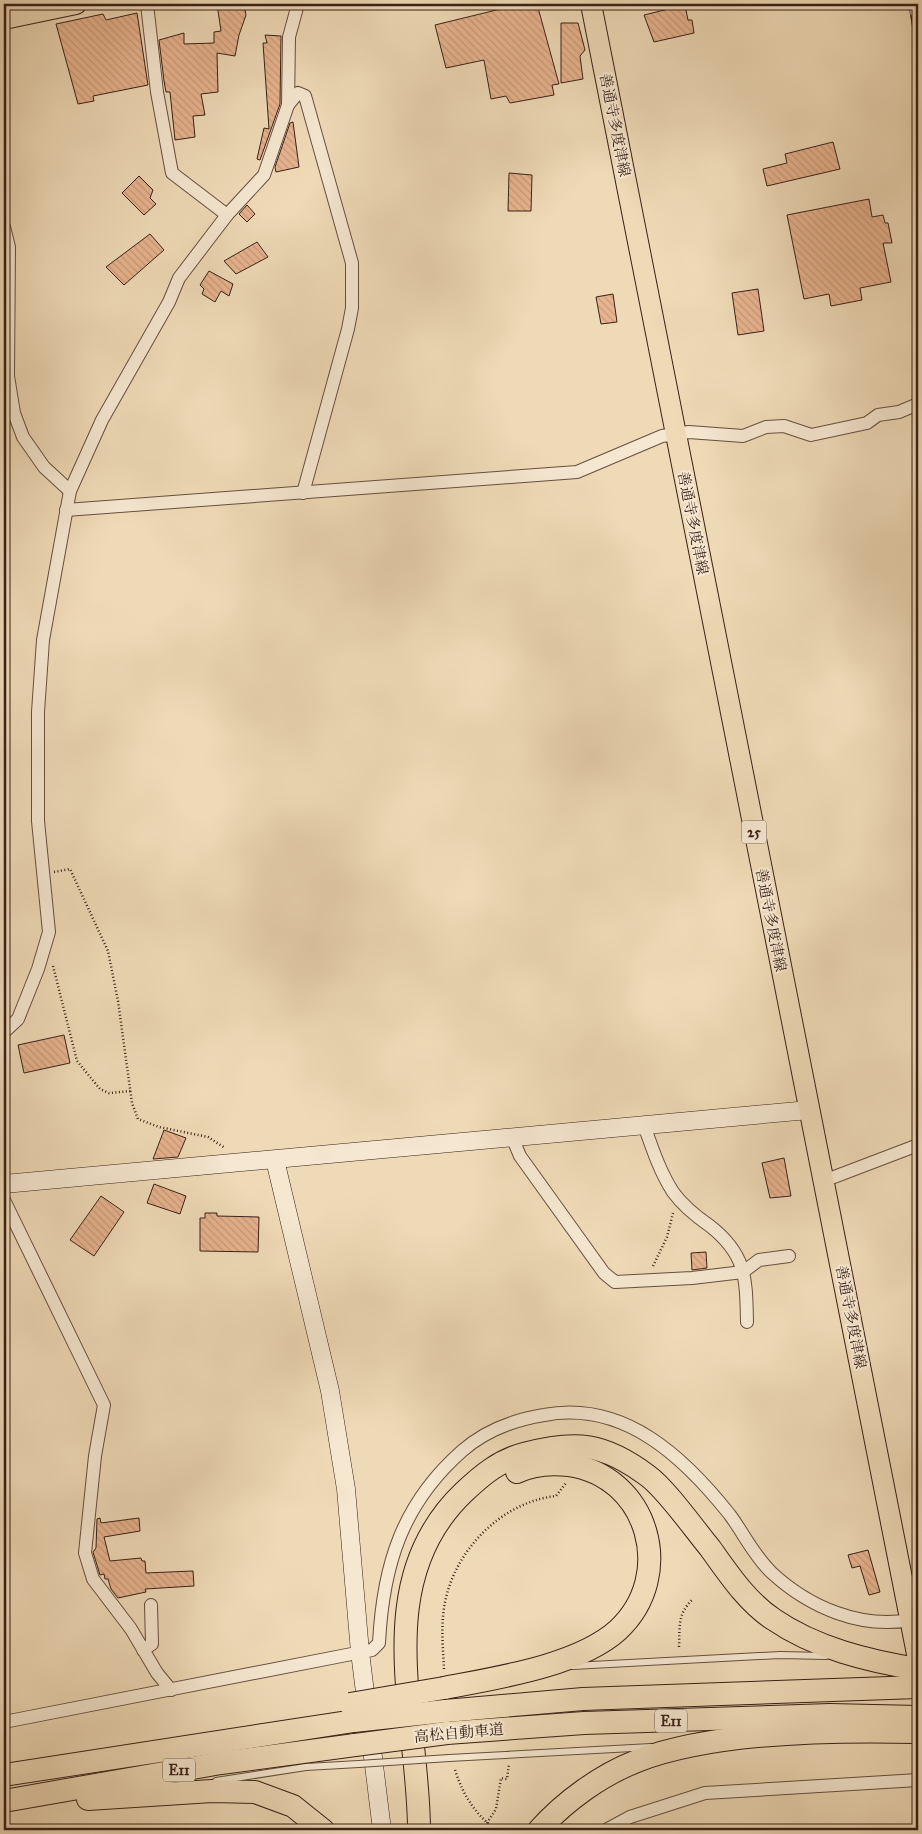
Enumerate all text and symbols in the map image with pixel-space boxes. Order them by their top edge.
street label: 善通寺多度津線 [596,72,634,178]
street label: 善通寺多度津線 [674,470,712,576]
road number: 25 [742,820,766,844]
street label: 善通寺多度津線 [752,867,790,973]
street label: 善通寺多度津線 [832,1264,870,1370]
road number: E11 [655,1710,687,1732]
street label: 高松自動車道 [413,1720,505,1746]
road number: E11 [163,1758,195,1782]

